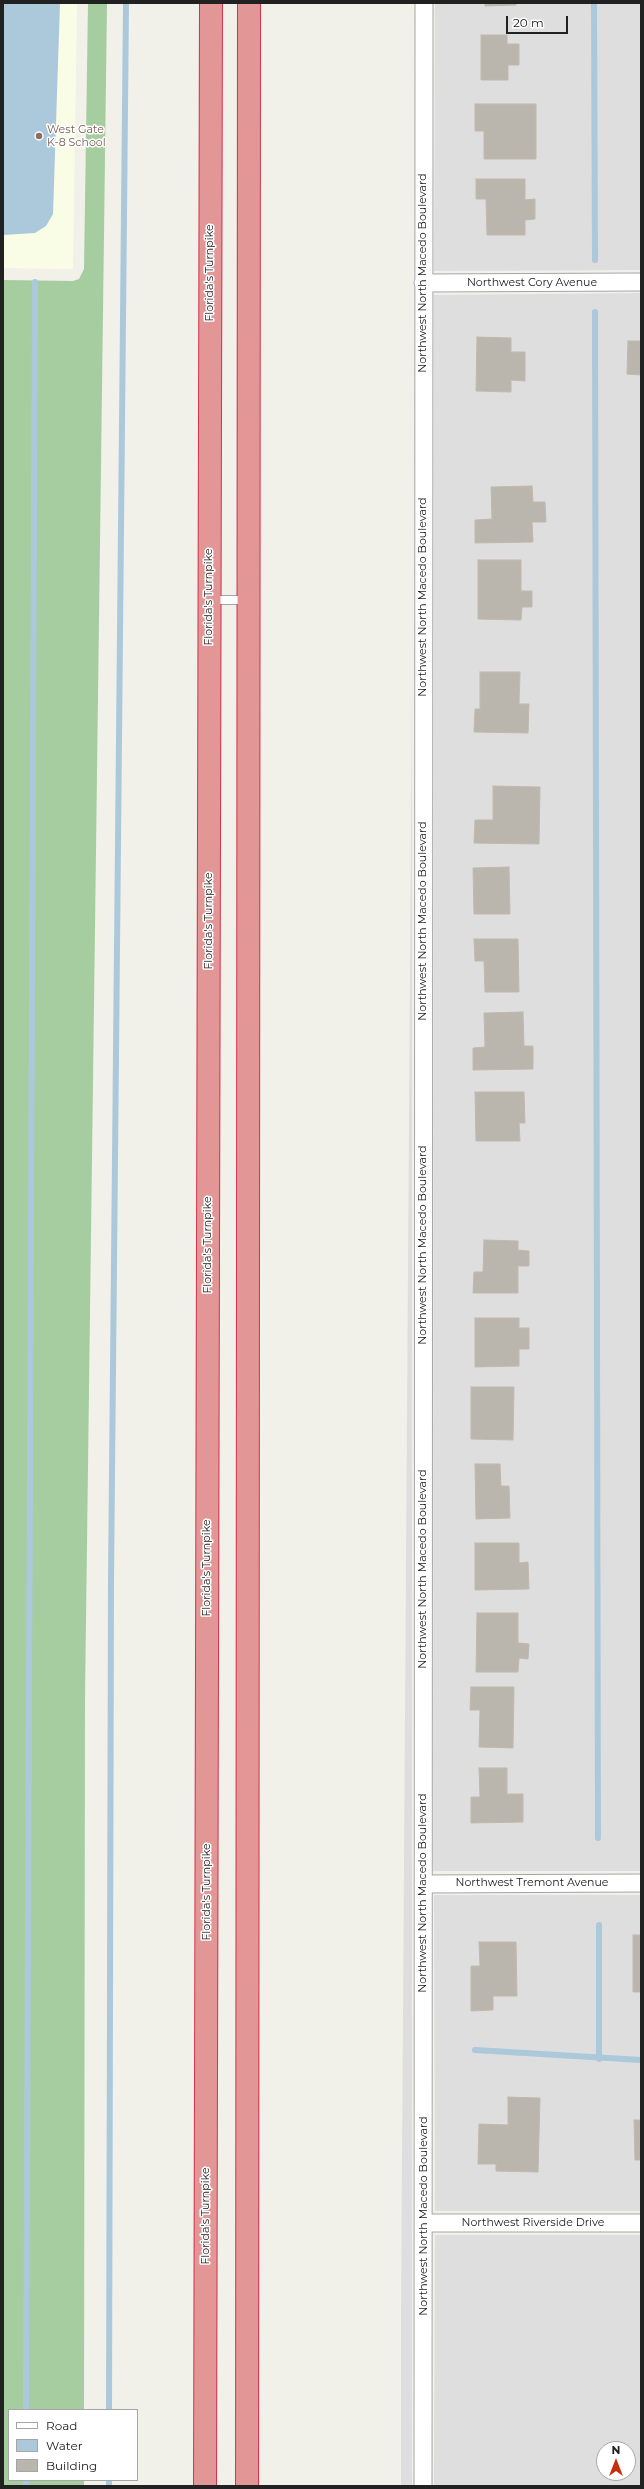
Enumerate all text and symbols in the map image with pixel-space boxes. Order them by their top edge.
scale bar [508,8,570,34]
text: 20 m [513,15,544,30]
place label: West Gate K-8 School [47,123,106,149]
marker: West Gate K-8 School [34,131,44,141]
street label: Northwest North Macedo Boulevard [416,173,430,373]
street label: Florida's Turnpike [203,224,217,322]
street label: Northwest Cory Avenue [467,276,597,290]
street label: Northwest North Macedo Boulevard [416,497,430,697]
street label: Florida's Turnpike [202,548,216,646]
street label: Northwest North Macedo Boulevard [416,821,430,1021]
street label: Florida's Turnpike [202,872,216,970]
street label: Northwest North Macedo Boulevard [416,1145,430,1345]
street label: Florida's Turnpike [201,1196,215,1294]
street label: Northwest North Macedo Boulevard [416,1469,430,1669]
street label: Florida's Turnpike [200,1519,214,1617]
street label: Northwest North Macedo Boulevard [416,1793,430,1993]
street label: Florida's Turnpike [200,1843,214,1941]
street label: Northwest Tremont Avenue [455,1876,609,1890]
street label: Northwest North Macedo Boulevard [417,2116,431,2316]
street label: Florida's Turnpike [199,2167,213,2265]
street label: Northwest Riverside Drive [462,2216,604,2230]
legend [8,2409,138,2481]
text: Road [46,2418,77,2433]
text: Water [46,2438,82,2453]
north arrow [596,2441,636,2481]
text: N [612,2443,620,2457]
text: Building [46,2458,97,2473]

